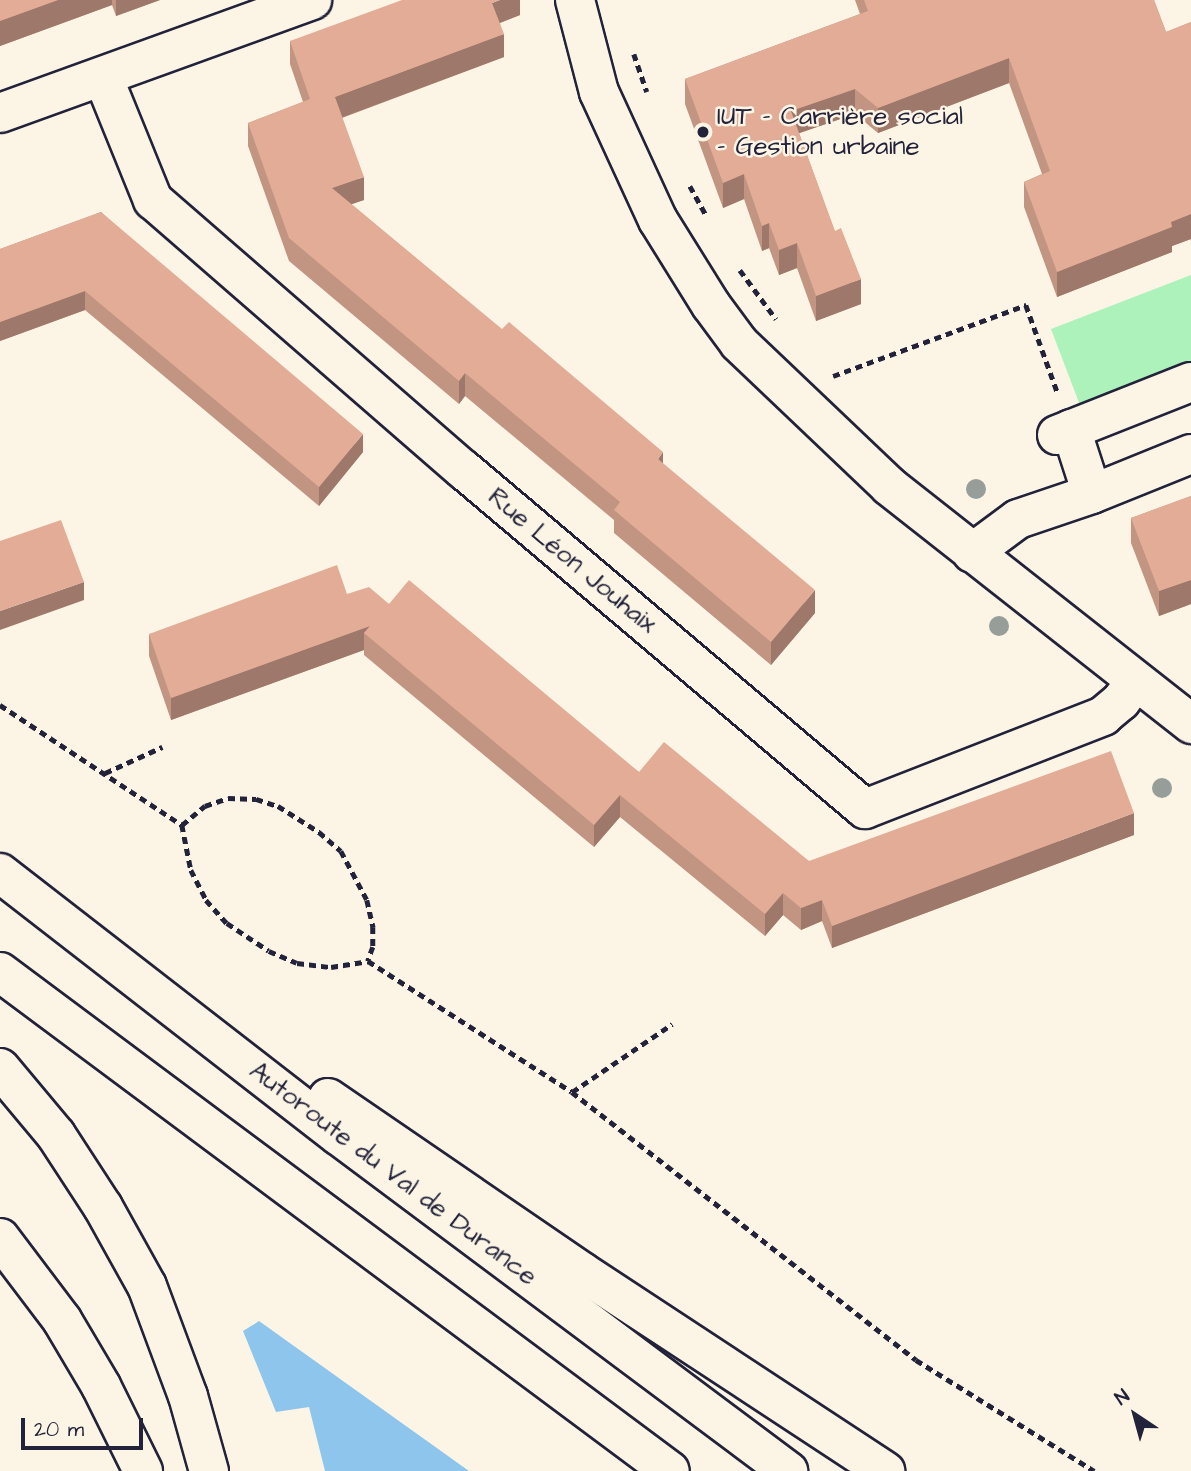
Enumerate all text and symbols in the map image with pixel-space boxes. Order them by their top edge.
place label: IUT - Carrière social - Gestion urbaine [717,101,963,162]
marker: IUT - Carrière social - Gestion urbaine [695,124,711,140]
street label: Rue Léon Jouhaix [481,481,663,641]
street label: Autoroute du Val de Durance [243,1056,543,1292]
north arrow [1100,1380,1170,1450]
text: N [1110,1383,1135,1412]
scale bar [24,1404,147,1448]
text: 20 m [34,1415,84,1444]

